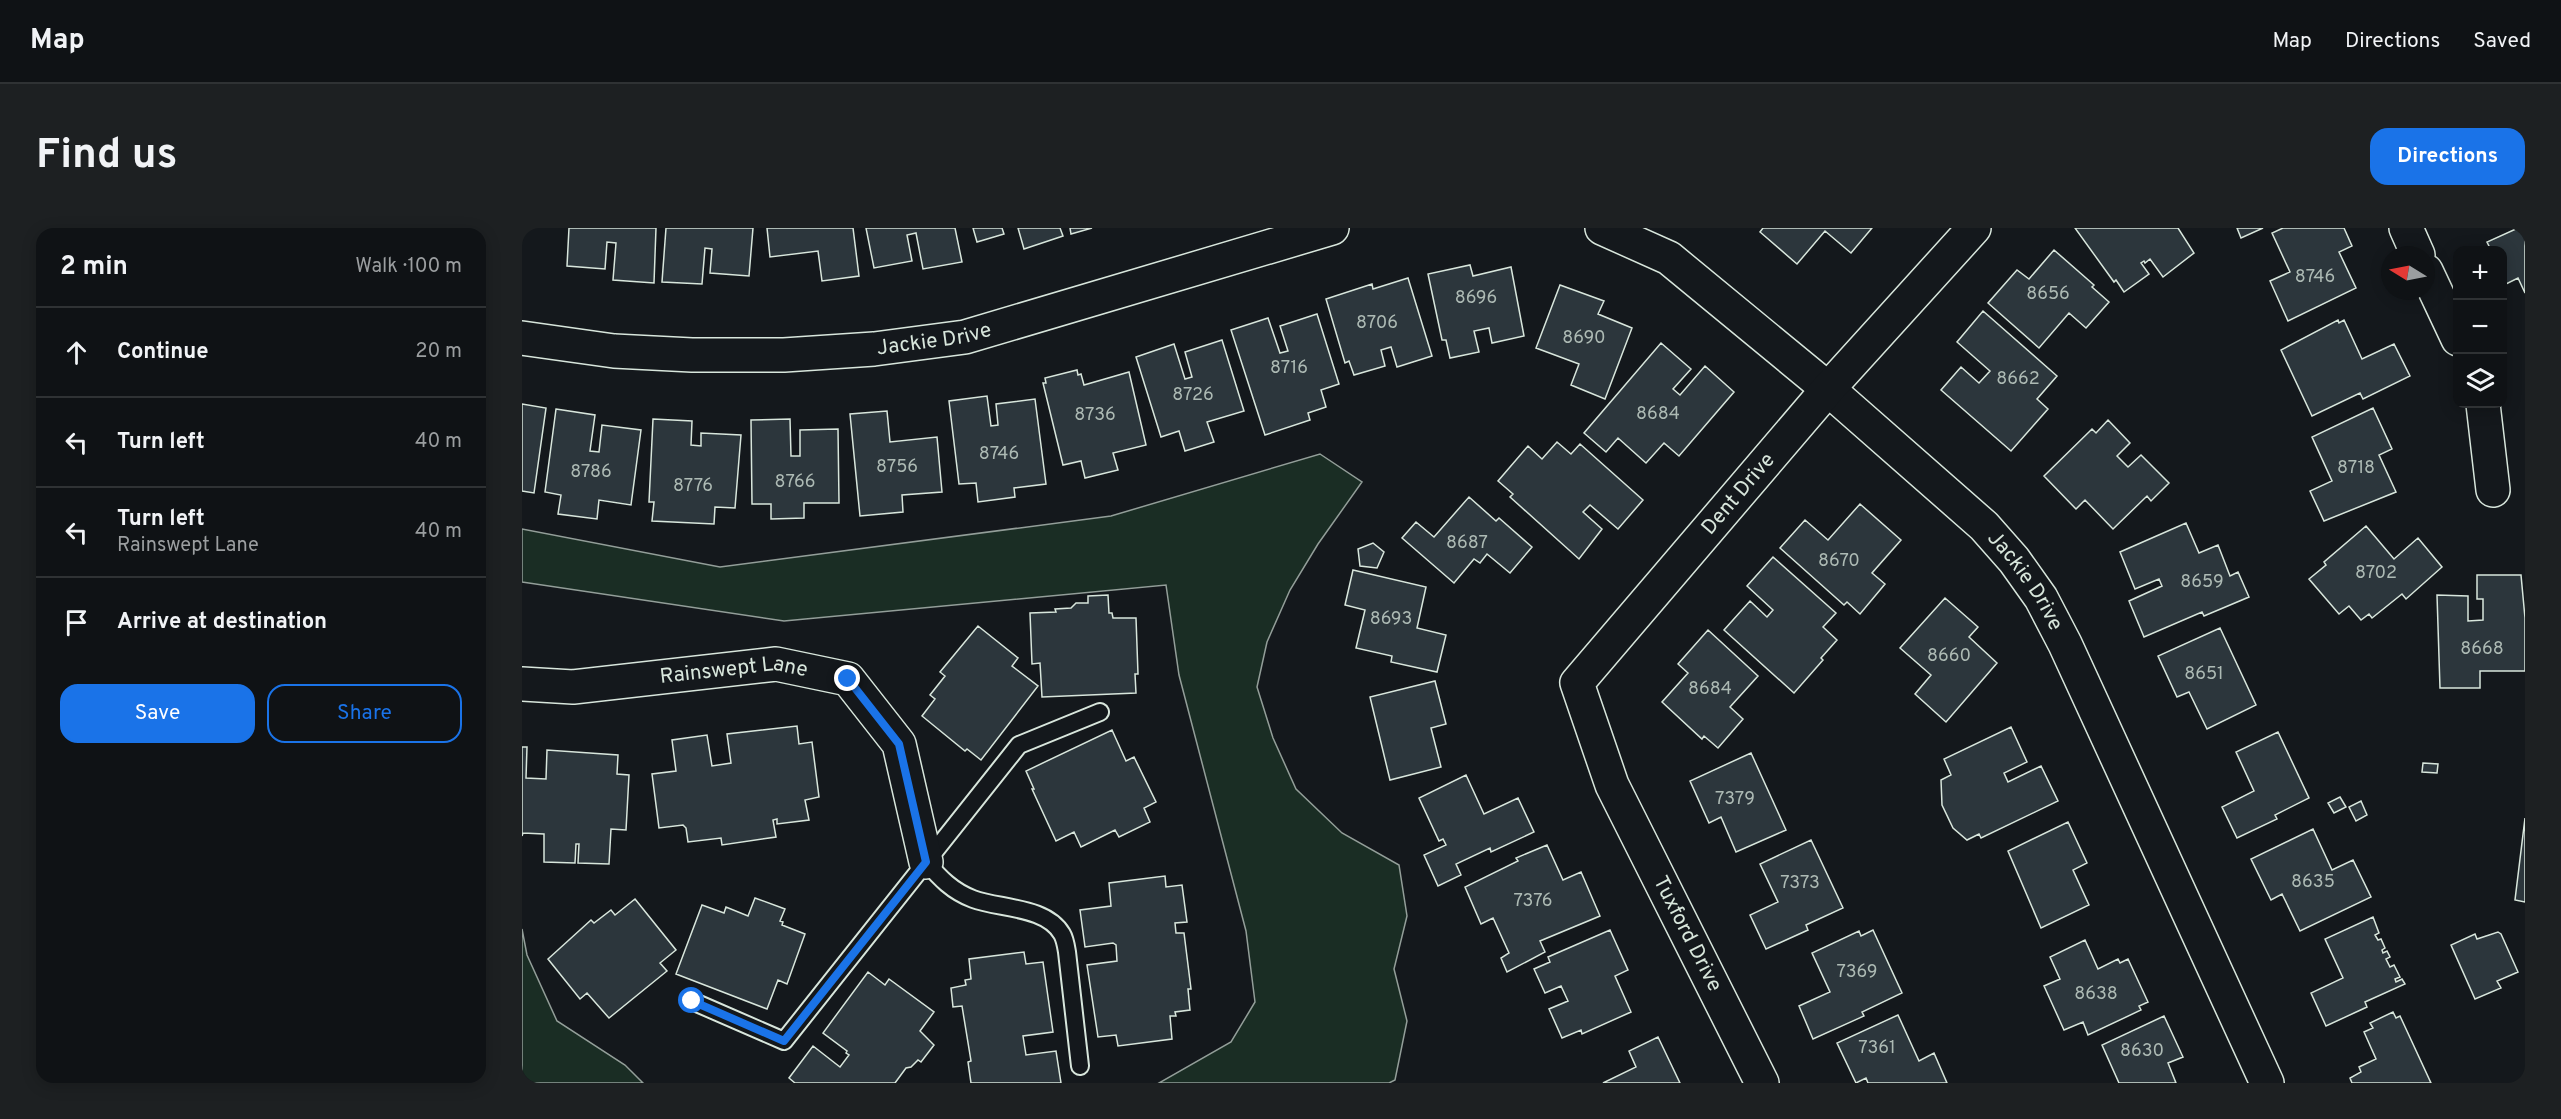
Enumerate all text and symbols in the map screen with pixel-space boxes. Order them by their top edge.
text: Map [30,23,85,59]
text: Map [2272,28,2312,55]
text: Directions [2345,28,2440,55]
text: Saved [2473,28,2531,55]
button: Directions [2370,128,2525,185]
text: Find us [36,130,177,183]
north arrow [2381,246,2435,300]
map controls [2453,246,2507,408]
button: + [2453,246,2507,300]
text: 2 min [60,251,128,284]
text: Walk · 100 m [355,254,462,280]
house number: 8746 [2295,266,2335,289]
house number: 8656 [2026,283,2070,306]
house number: 8696 [1455,287,1497,310]
button: − [2453,300,2507,354]
house number: 8706 [1356,312,1398,335]
street label: Jackie Drive [875,316,995,362]
house number: 8690 [1562,327,1606,350]
icon: ahead [60,336,93,369]
text: Continue [117,339,208,366]
text: 20 m [415,339,462,365]
button: layers [2453,354,2507,408]
house number: 8716 [1270,357,1308,380]
house number: 8662 [1996,368,2040,391]
house number: 8726 [1172,384,1214,407]
house number: 8684 [1636,403,1680,426]
house number: 8736 [1074,404,1116,427]
icon: left [60,426,93,459]
text: Turn left [117,429,205,456]
text: 40 m [415,429,462,455]
house number: 8746 [979,443,1019,466]
street label: Dent Drive [1696,447,1781,541]
house number: 8756 [876,456,918,479]
house number: 8718 [2337,457,2375,480]
house number: 8786 [570,461,612,484]
house number: 8766 [775,471,815,494]
house number: 8776 [673,475,713,498]
text: Turn left [117,506,205,533]
icon: left [60,516,93,549]
text: 40 m [415,519,462,545]
street label: Jackie Drive [1981,525,2069,635]
house number: 8687 [1446,532,1488,555]
text: Rainswept Lane [117,533,259,559]
house number: 8670 [1818,550,1860,573]
house number: 8702 [2355,562,2397,585]
house number: 8659 [2180,571,2224,594]
icon: arrive [60,606,93,639]
house number: 8693 [1370,608,1412,631]
text: Arrive at destination [117,609,327,636]
house number: 8668 [2460,638,2504,661]
house number: 8660 [1927,645,1971,668]
street label: Rainswept Lane [658,650,810,691]
house number: 8651 [2184,663,2224,686]
route end [834,665,860,691]
house number: 8684 [1688,678,1732,701]
button: Save [60,684,255,743]
button: Share [267,684,462,743]
house number: 7379 [1715,788,1755,811]
house number: 8635 [2291,871,2335,894]
street label: Tuxford Drive [1646,872,1728,996]
house number: 7373 [1780,872,1820,895]
house number: 7376 [1513,890,1553,913]
house number: 7369 [1837,961,1877,984]
house number: 8638 [2074,983,2118,1006]
route start [678,987,704,1013]
house number: 7361 [1858,1037,1896,1060]
house number: 8630 [2120,1040,2164,1063]

